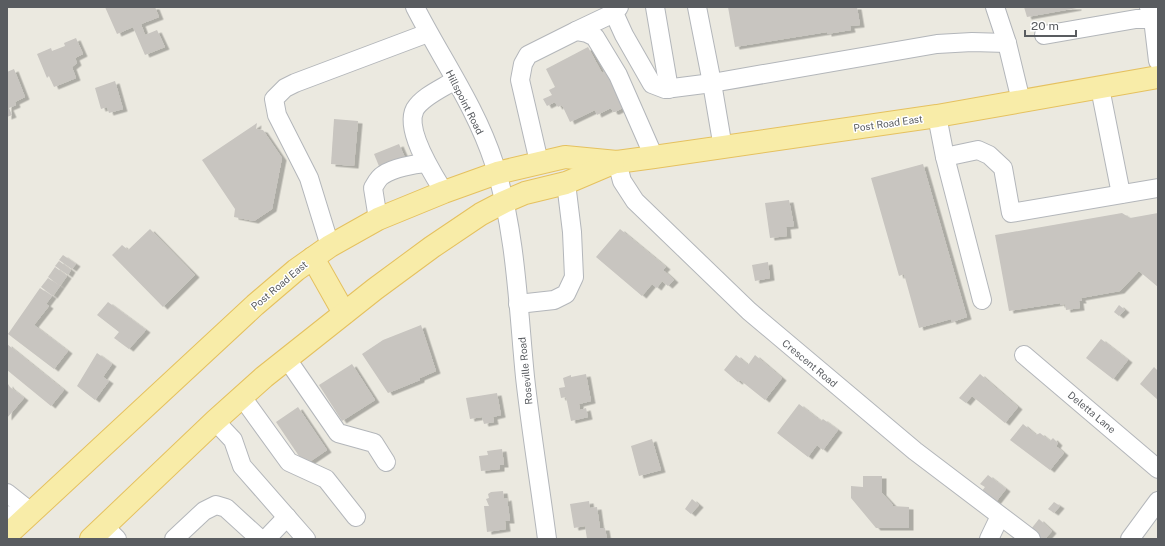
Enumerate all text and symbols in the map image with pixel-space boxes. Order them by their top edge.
scale bar [1025,12,1076,38]
text: 20 m [1031,19,1059,33]
street label: Hillspoint Road [444,68,486,136]
street label: Post Road East [853,112,923,134]
street label: Post Road East [248,258,310,312]
street label: Roseville Road [515,337,535,405]
street label: Crescent Road [780,337,840,389]
street label: Deletta Lane [1066,389,1119,436]

